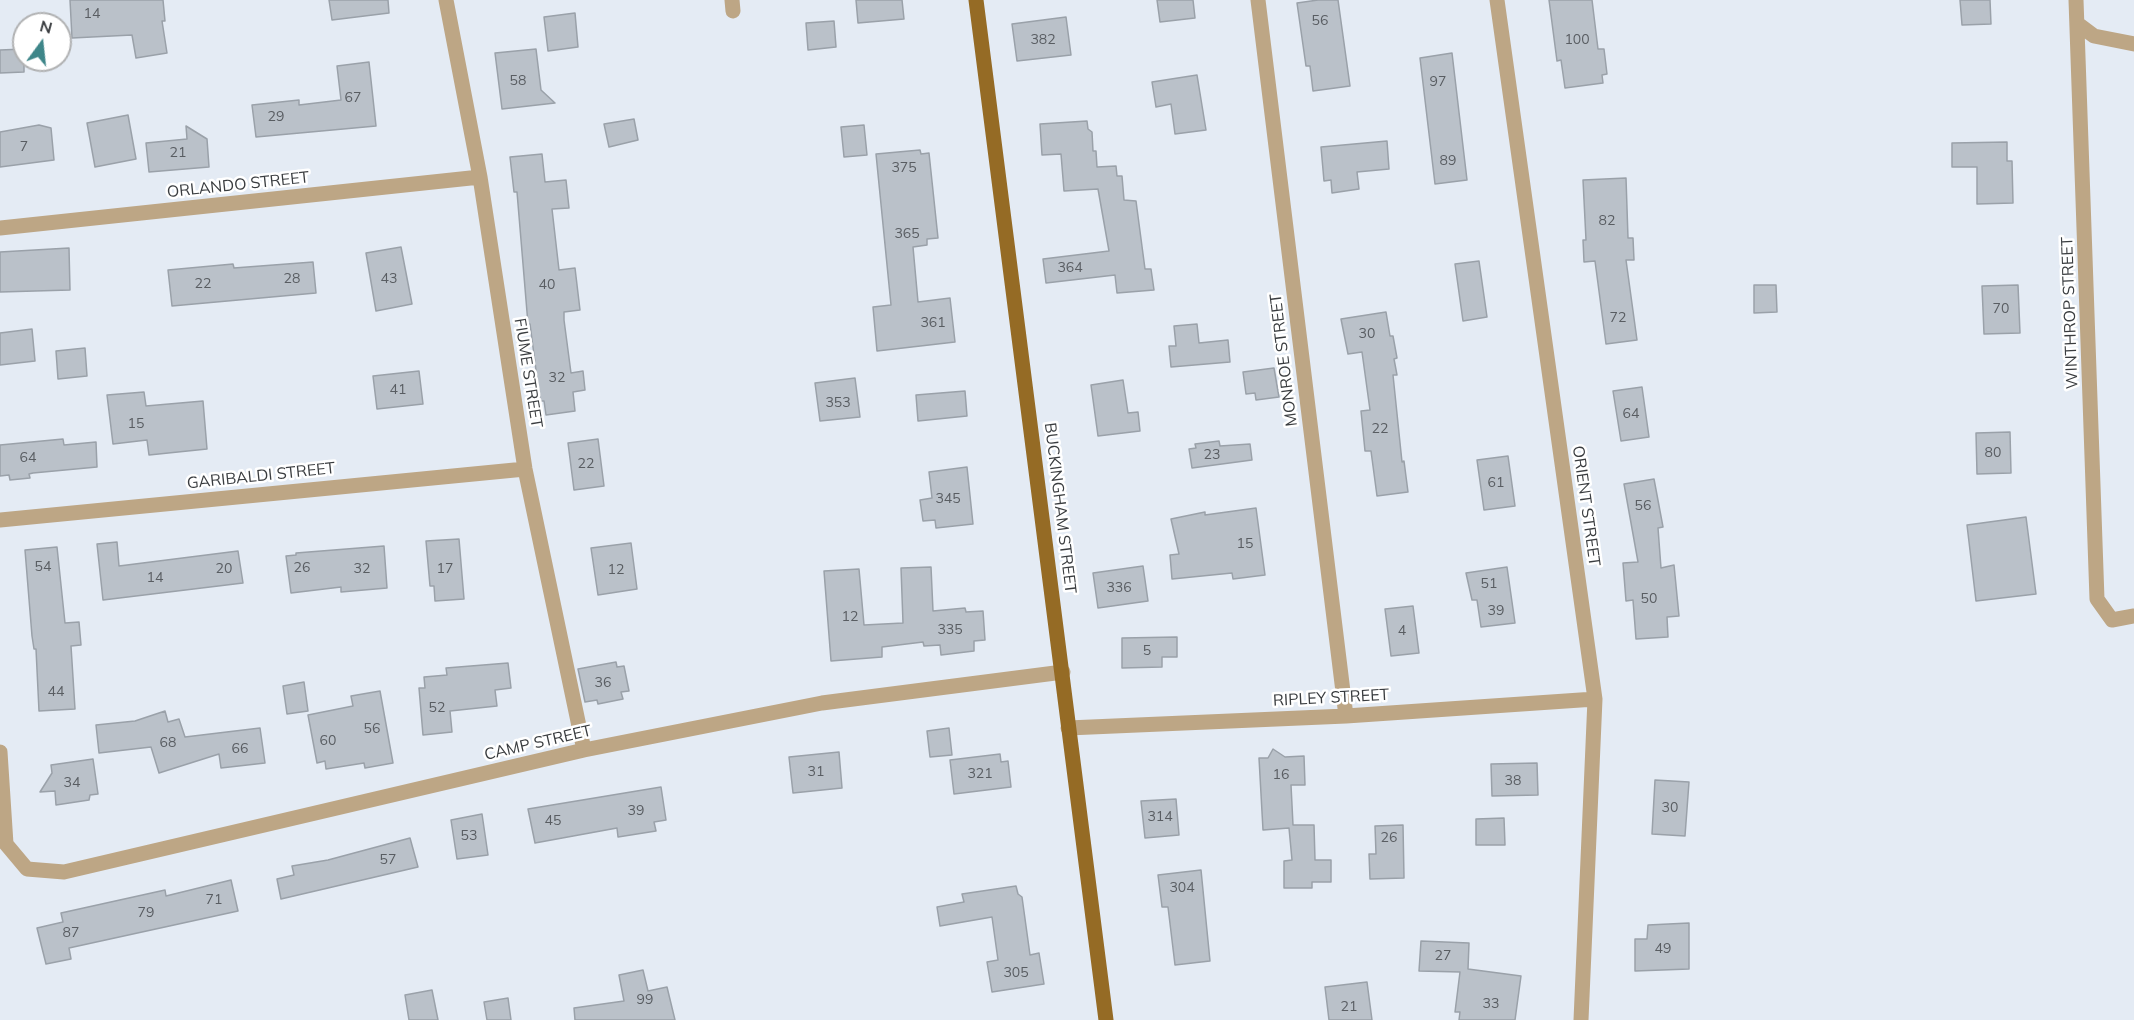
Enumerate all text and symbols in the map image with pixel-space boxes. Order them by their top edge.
house number: 14 [84,6,100,22]
north arrow [12,12,72,72]
house number: 56 [1312,13,1328,29]
text: N [38,15,55,38]
house number: 382 [1030,32,1056,48]
house number: 100 [1564,32,1590,48]
house number: 58 [510,73,526,89]
house number: 97 [1430,74,1446,90]
house number: 67 [345,90,361,106]
house number: 29 [268,109,284,125]
house number: 7 [20,139,28,155]
house number: 21 [170,145,186,161]
house number: 89 [1440,153,1456,169]
house number: 375 [891,160,917,176]
street label: ORLANDO STREET [166,168,310,202]
house number: 82 [1599,213,1615,229]
house number: 365 [894,226,920,242]
street label: WINTHROP STREET [2058,236,2082,390]
house number: 364 [1057,260,1083,276]
house number: 28 [284,271,300,287]
house number: 43 [381,271,397,287]
house number: 22 [195,276,211,292]
house number: 40 [539,277,555,293]
street label: MONROE STREET [1266,292,1302,428]
house number: 70 [1993,301,2009,317]
house number: 72 [1610,310,1626,326]
house number: 361 [920,315,946,331]
street label: FIUME STREET [510,317,546,429]
house number: 30 [1359,326,1375,342]
house number: 32 [549,370,565,386]
house number: 41 [390,382,406,398]
house number: 353 [825,395,851,411]
house number: 64 [1623,406,1639,422]
house number: 15 [128,416,144,432]
street label: BUCKINGHAM STREET [1040,421,1080,595]
house number: 22 [1372,421,1388,437]
street label: ORIENT STREET [1568,445,1604,567]
house number: 80 [1985,445,2001,461]
house number: 23 [1204,447,1220,463]
house number: 64 [20,450,36,466]
house number: 22 [578,456,594,472]
street label: GARIBALDI STREET [186,459,336,493]
house number: 61 [1488,475,1504,491]
house number: 345 [935,491,961,507]
house number: 56 [1635,498,1651,514]
house number: 15 [1237,536,1253,552]
house number: 54 [35,559,51,575]
house number: 26 [294,560,310,576]
house number: 20 [216,561,232,577]
house number: 32 [354,561,370,577]
house number: 17 [437,561,453,577]
house number: 12 [608,562,624,578]
house number: 14 [147,570,163,586]
house number: 51 [1481,576,1497,592]
house number: 336 [1106,580,1132,596]
house number: 50 [1641,591,1657,607]
house number: 39 [1488,603,1504,619]
house number: 12 [842,609,858,625]
house number: 335 [937,622,963,638]
house number: 4 [1398,623,1406,639]
house number: 5 [1143,643,1151,659]
house number: 36 [595,675,611,691]
house number: 44 [48,684,64,700]
street label: RIPLEY STREET [1272,685,1390,711]
house number: 52 [429,700,445,716]
house number: 56 [364,721,380,737]
street label: CAMP STREET [483,721,593,765]
house number: 60 [320,733,336,749]
house number: 68 [160,735,176,751]
house number: 66 [232,741,248,757]
house number: 31 [808,764,824,780]
house number: 321 [967,766,993,782]
house number: 16 [1273,767,1289,783]
house number: 38 [1505,773,1521,789]
house number: 34 [64,775,80,791]
house number: 30 [1662,800,1678,816]
house number: 39 [628,803,644,819]
house number: 314 [1147,809,1173,825]
house number: 45 [545,813,561,829]
house number: 53 [461,828,477,844]
house number: 26 [1381,830,1397,846]
house number: 57 [380,852,396,868]
house number: 304 [1169,880,1195,896]
house number: 71 [206,892,222,908]
house number: 79 [138,905,154,921]
house number: 87 [63,925,79,941]
house number: 49 [1655,941,1671,957]
house number: 27 [1435,948,1451,964]
house number: 305 [1003,965,1029,981]
house number: 99 [637,992,653,1008]
house number: 33 [1483,996,1499,1012]
house number: 21 [1341,999,1357,1015]

